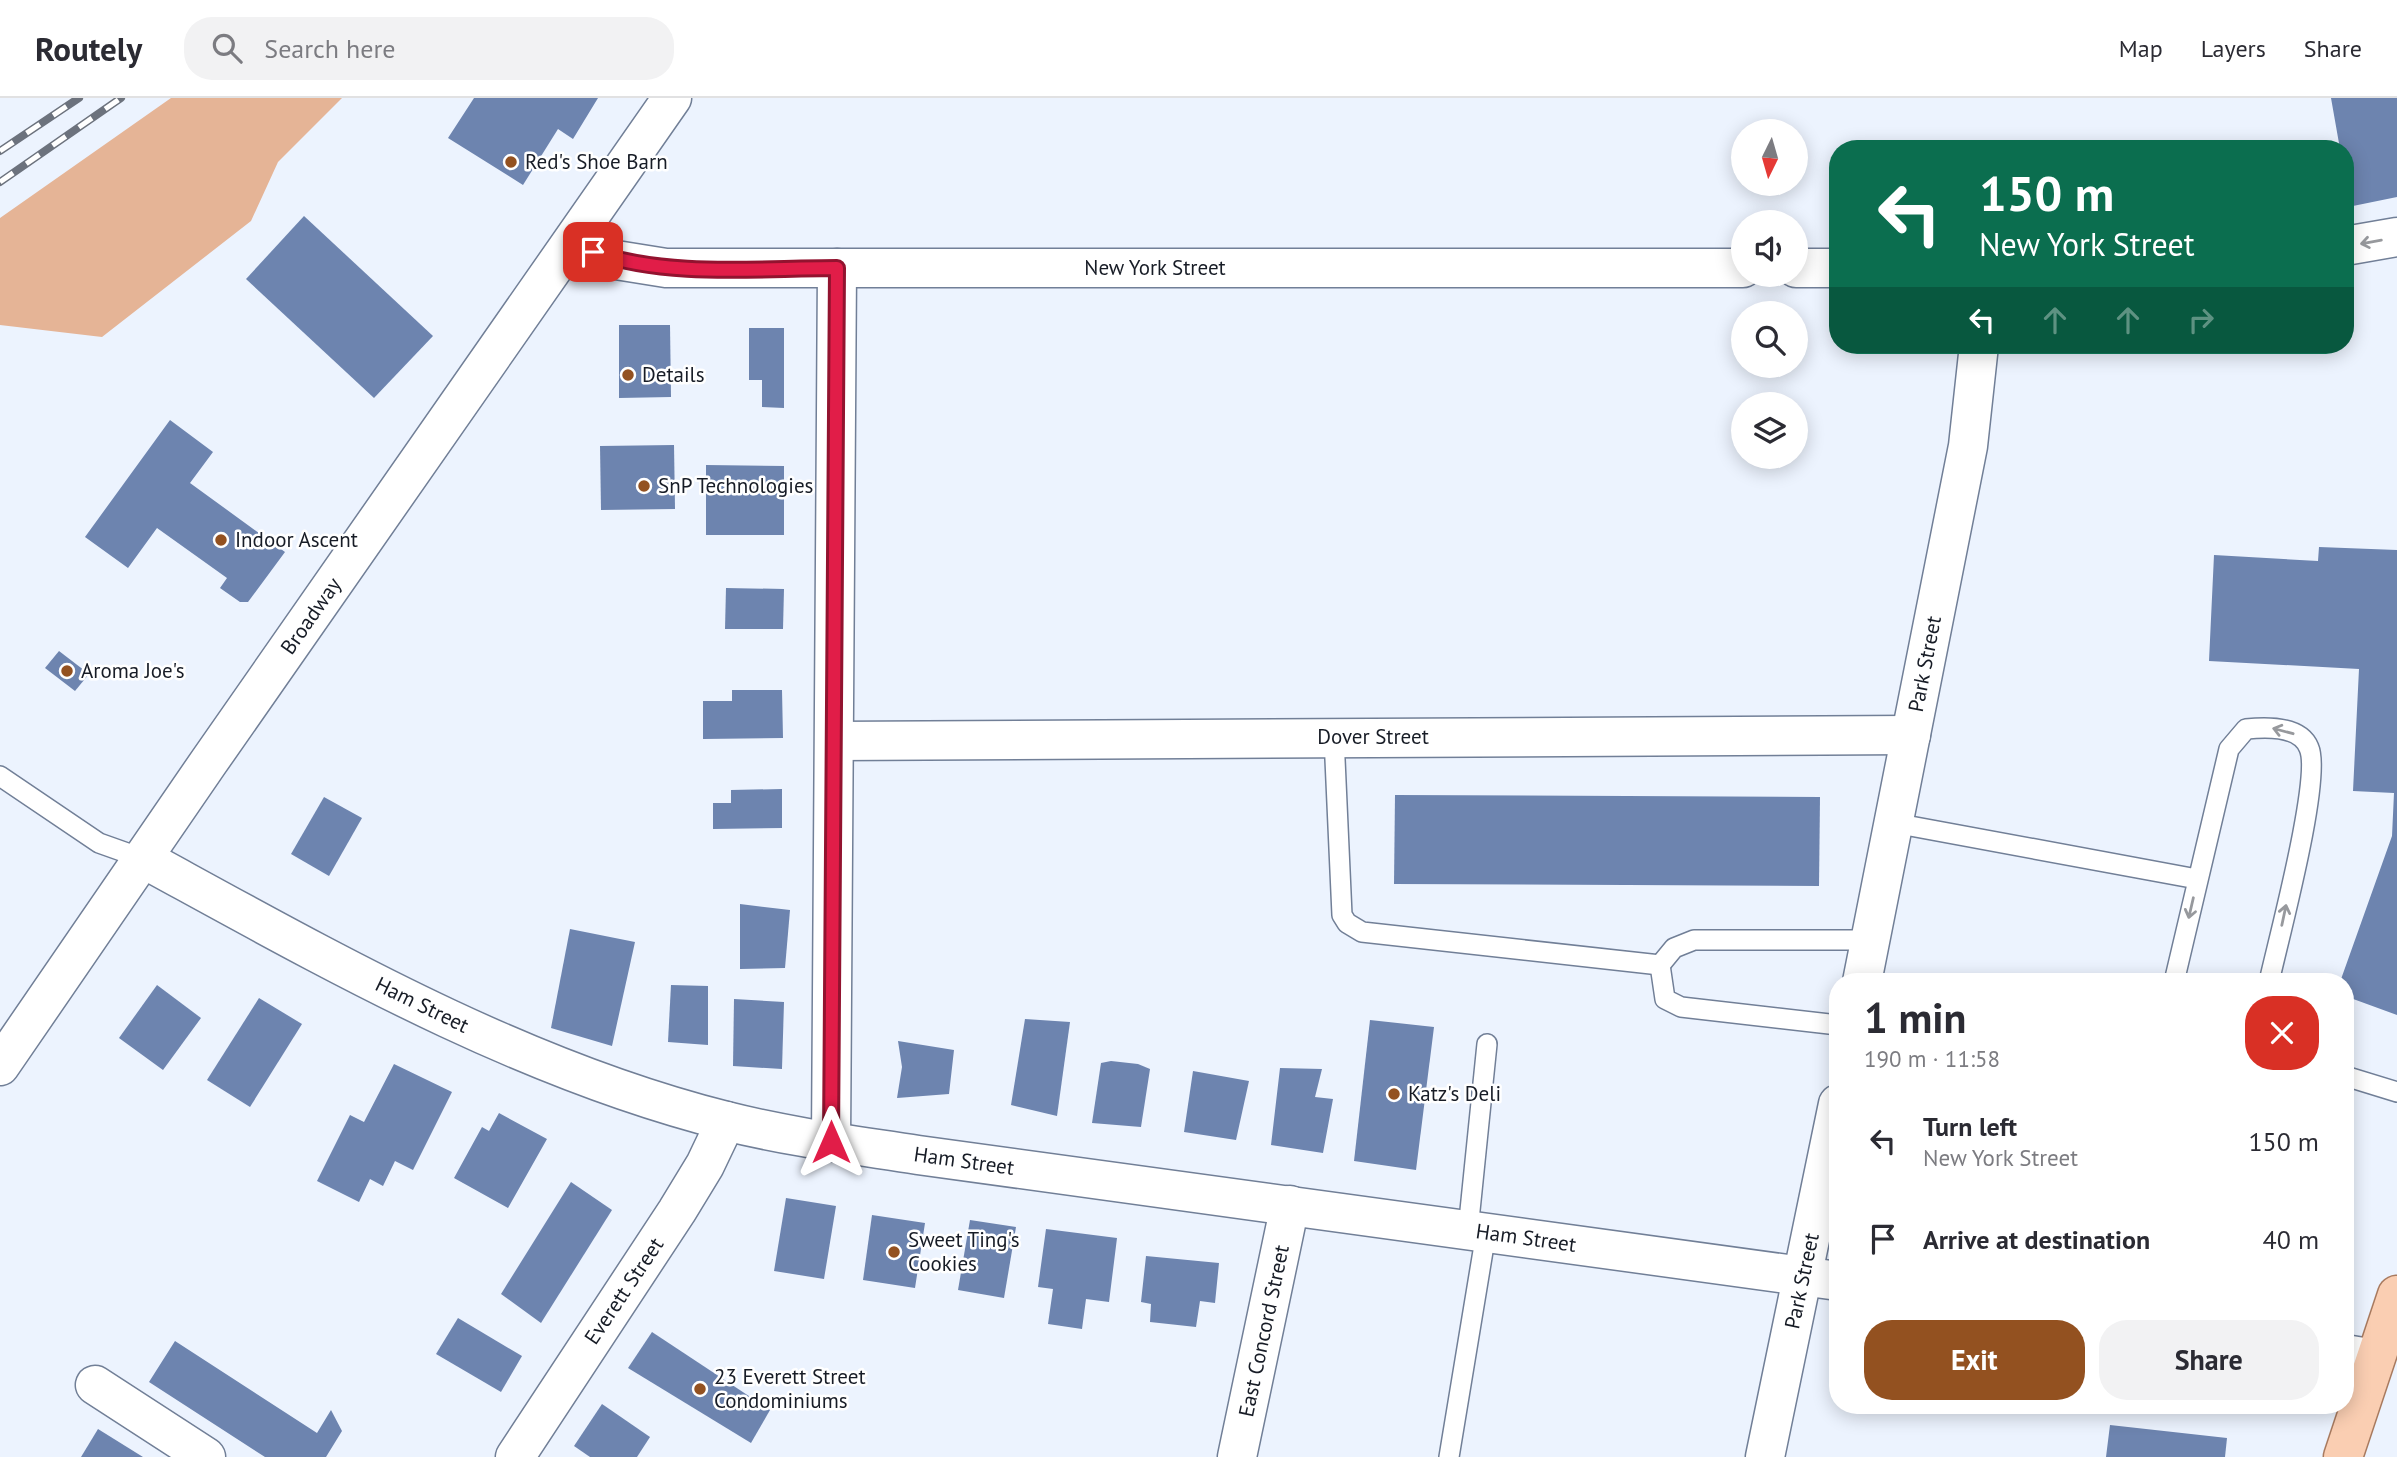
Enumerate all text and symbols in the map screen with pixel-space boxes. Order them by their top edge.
search box [184,17,674,80]
text: Routely [35,27,142,70]
icon: search [208,29,246,67]
text: Search here [264,32,395,65]
text: Map [2119,33,2163,64]
text: Layers [2201,33,2266,64]
text: Share [2304,33,2362,64]
north arrow [1731,119,1808,196]
map controls [1731,119,1808,469]
place label: Red's Shoe Barn [525,148,668,175]
marker: Red's Shoe Barn [503,154,519,170]
text: 150 m [1979,161,2114,225]
icon: left [1864,168,1955,259]
button: sound [1731,210,1808,287]
pin [563,222,623,282]
text: New York Street [1979,223,2195,265]
icon: arrive [574,233,612,271]
one-way arrow [2360,235,2383,249]
street label: New York Street [1084,254,1226,281]
button: search [1731,301,1808,378]
icon: left [1963,301,2001,339]
icon: ahead [2036,301,2074,339]
icon: ahead [2109,301,2147,339]
icon: right [2182,301,2220,339]
place label: Details [642,361,705,388]
marker: Details [620,367,636,383]
button: layers [1731,392,1808,469]
place label: SnP Technologies [658,472,813,499]
marker: SnP Technologies [636,478,652,494]
place label: Indoor Ascent [235,526,358,553]
marker: Indoor Ascent [213,532,229,548]
street label: Broadway [274,572,347,660]
street label: Park Street [1902,614,1947,714]
place label: Aroma Joe's [81,657,185,684]
marker: Aroma Joe's [59,663,75,679]
street label: Dover Street [1317,723,1429,750]
one-way arrow [2272,724,2294,737]
one-way arrow [2184,896,2197,919]
one-way arrow [2277,904,2291,927]
street label: Ham Street [371,970,473,1039]
text: 1 min [1864,990,1966,1045]
button: close [2245,996,2319,1070]
text: 190 m · 11:58 [1864,1044,2000,1073]
place label: Katz's Deli [1408,1080,1501,1107]
marker: Katz's Deli [1386,1086,1402,1102]
position arrow [794,1105,868,1179]
text: Turn left [1923,1110,2017,1143]
icon: left [1864,1122,1902,1160]
text: 150 m [2248,1125,2319,1158]
street label: Ham Street [912,1140,1016,1181]
text: New York Street [1923,1143,2078,1172]
street label: Ham Street [1474,1217,1578,1258]
icon: arrive [1864,1220,1902,1258]
text: Arrive at destination [1923,1223,2150,1256]
text: 40 m [2263,1223,2319,1256]
place label: Sweet Ting's Cookies [908,1226,1020,1277]
street label: Park Street [1778,1231,1825,1331]
street label: Everett Street [578,1232,669,1349]
street label: East Concord Street [1232,1242,1295,1419]
marker: Sweet Ting's Cookies [886,1244,902,1260]
button: Exit [1864,1320,2085,1400]
button: Share [2099,1320,2319,1400]
place label: 23 Everett Street Condominiums [714,1363,866,1414]
marker: 23 Everett Street Condominiums [692,1381,708,1397]

